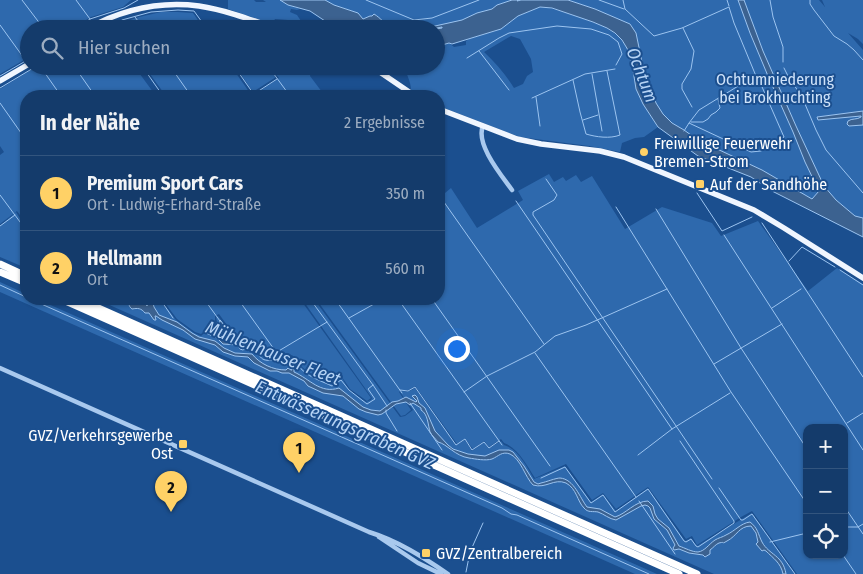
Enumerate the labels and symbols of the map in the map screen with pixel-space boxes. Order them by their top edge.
water label: Ochtum [621,44,663,106]
park label: Ochtumniederung bei Brokhuchting [716,70,834,107]
place label: Freiwillige Feuerwehr Bremen-Strom [654,134,792,171]
marker: Freiwillige Feuerwehr Bremen-Strom [638,146,650,158]
place label: Auf der Sandhöhe [710,175,827,194]
marker: Auf der Sandhöhe [694,178,706,190]
water label: Mühlenhauser Fleet [202,316,344,390]
your location [444,336,470,362]
water label: Entwässerungsgraben GVZ [252,376,439,475]
place label: GVZ/Verkehrsgewerbe Ost [28,426,174,463]
pin: 1 [283,432,315,473]
marker: GVZ/Verkehrsgewerbe Ost [177,438,189,450]
pin: 2 [155,471,187,512]
place label: GVZ/Zentralbereich [436,544,562,563]
marker: GVZ/Zentralbereich [420,547,432,559]

